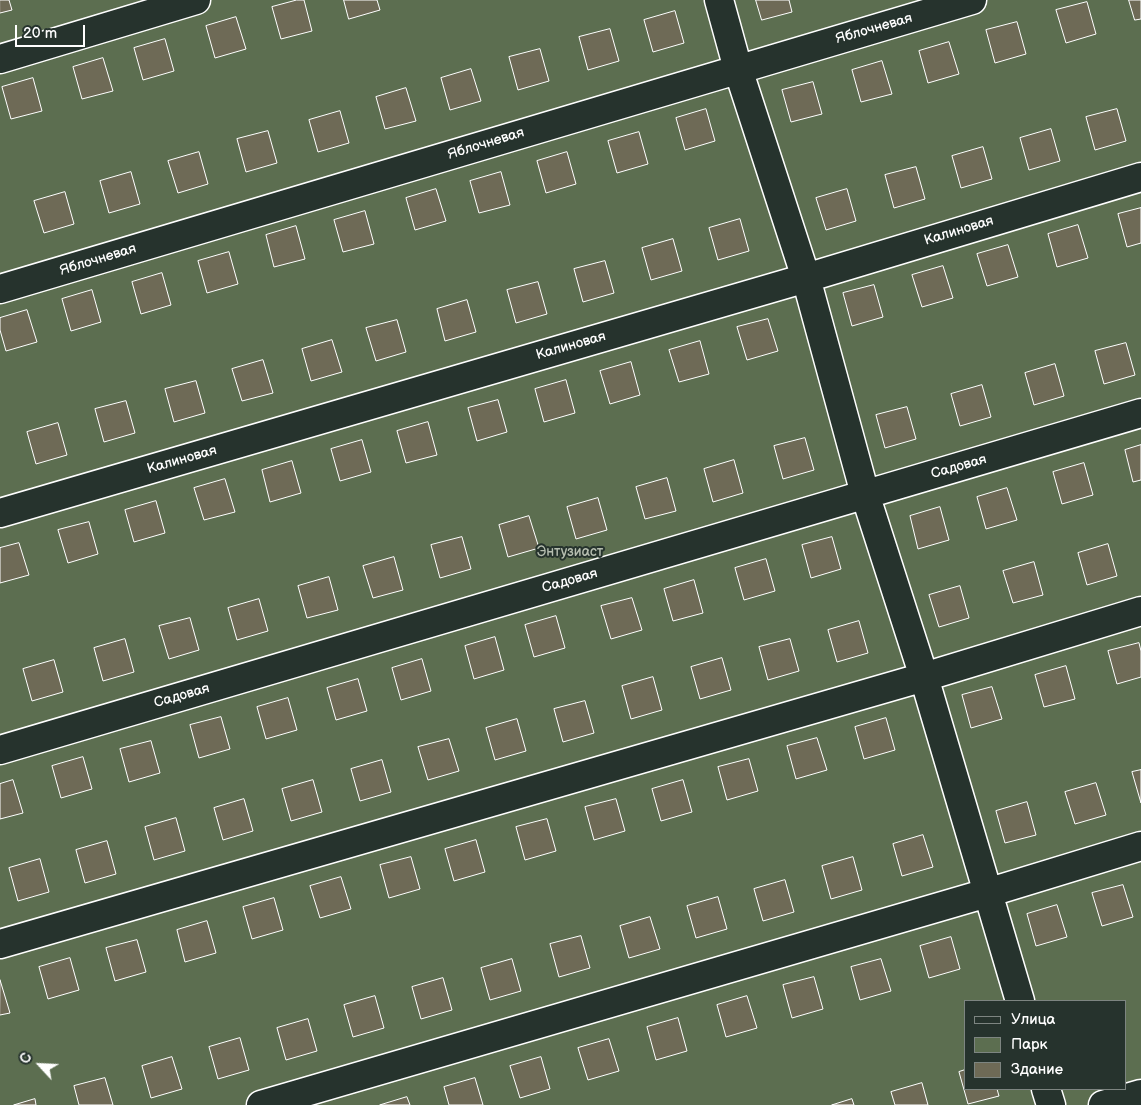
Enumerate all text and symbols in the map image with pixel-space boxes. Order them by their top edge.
street label: Яблочневая [834,10,914,48]
scale bar [18,15,88,47]
text: 20 m [23,24,57,43]
street label: Яблочневая [446,124,526,164]
street label: Калиновая [922,212,996,250]
street label: Яблочневая [58,240,138,280]
street label: Калиновая [534,328,608,364]
street label: Калиновая [145,442,219,478]
street label: Садовая [929,451,989,483]
park label: Энтузиаст [537,544,603,560]
street label: Садовая [540,565,600,597]
street label: Садовая [152,680,212,712]
legend [964,1000,1126,1090]
text: Улица [1011,1010,1055,1029]
text: Парк [1011,1035,1048,1054]
north arrow [15,1040,65,1090]
text: С [16,1050,36,1066]
text: Здание [1011,1060,1063,1079]

